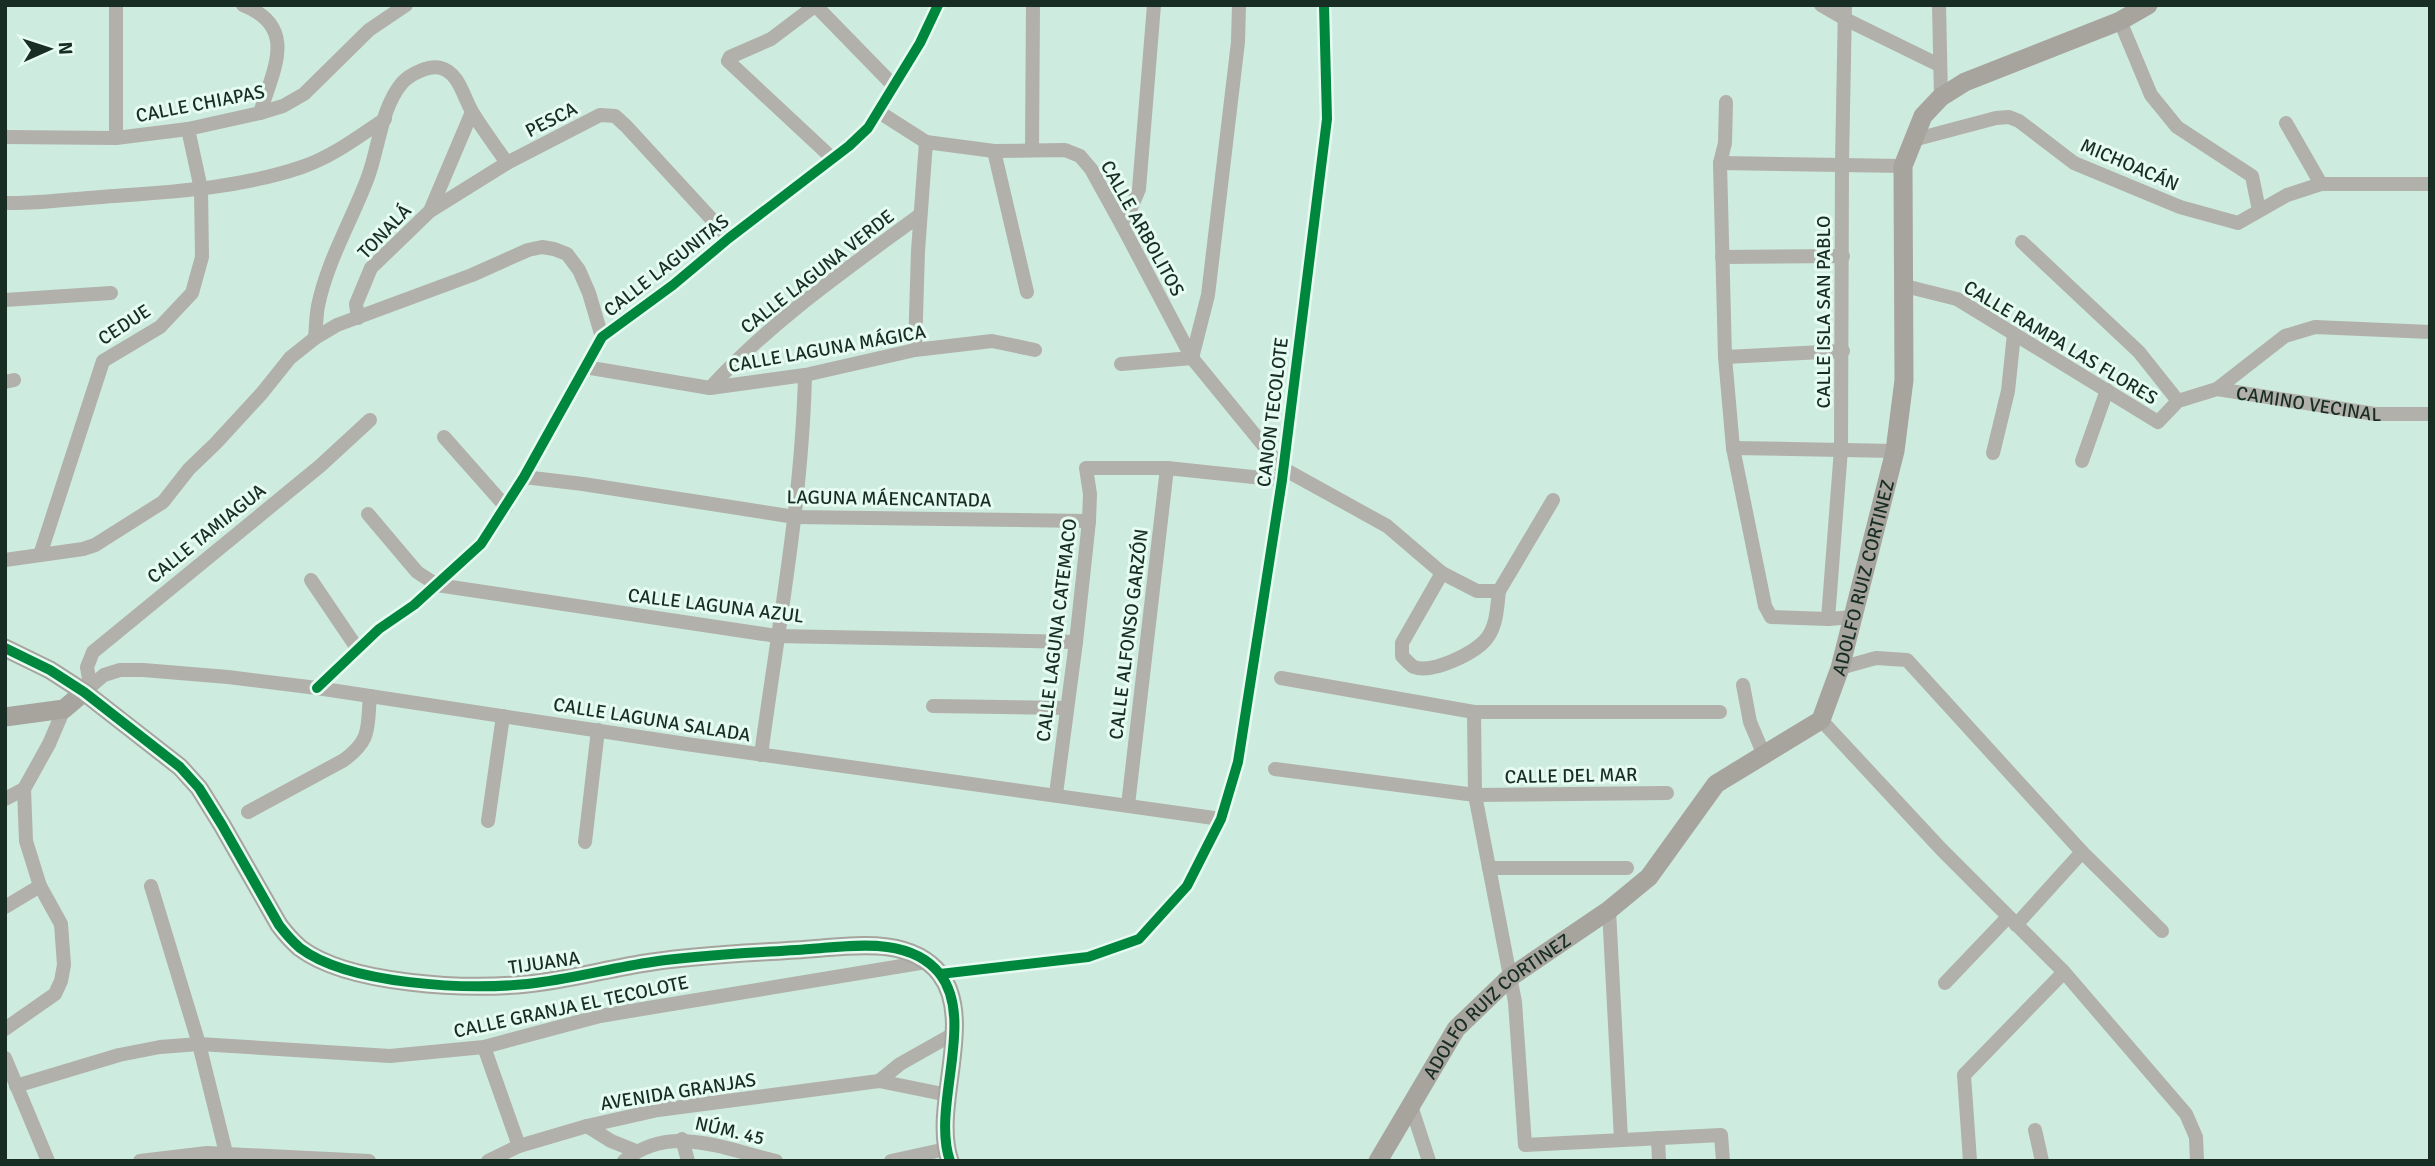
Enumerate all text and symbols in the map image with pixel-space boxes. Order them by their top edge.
north arrow [14,14,84,84]
text: N [53,41,77,55]
street label: CALLE CHIAPAS [134,80,267,128]
street label: PESCA [521,97,582,143]
street label: MICHOACÁN [2077,133,2183,196]
street label: CALLE ARBOLITOS [1095,156,1189,301]
street label: TONALÁ [353,199,417,264]
street label: CALLE LAGUNA VERDE [736,204,899,339]
street label: CALLE LAGUNITAS [599,209,734,322]
street label: CALLE ISLA SAN PABLO [1812,215,1836,409]
street label: CALLE RAMPA LAS FLORES [1959,275,2162,410]
street label: CEDUE [94,299,155,351]
street label: CALLE LAGUNA MÁGICA [727,320,928,378]
street label: CANON TECOLOTE [1252,336,1294,488]
street label: CAMINO VECINAL [2234,381,2382,427]
street label: ADOLFO RUIZ CORTINEZ [1827,477,1900,679]
street label: CALLE TAMIAGUA [142,478,271,589]
street label: LAGUNA MÁENCANTADA [786,485,992,513]
street label: CALLE LAGUNA CATEMACO [1031,517,1083,743]
street label: CALLE ALFONSO GARZÓN [1104,527,1154,741]
street label: CALLE LAGUNA AZUL [627,583,805,629]
street label: CALLE LAGUNA SALADA [551,693,753,747]
street label: CALLE DEL MAR [1504,763,1638,789]
street label: ADOLFO RUIZ CORTINEZ [1418,929,1576,1084]
street label: TIJUANA [507,946,582,980]
street label: CALLE GRANJA EL TECOLOTE [452,970,691,1044]
street label: AVENIDA GRANJAS [599,1068,758,1116]
street label: NÚM. 45 [693,1111,767,1151]

